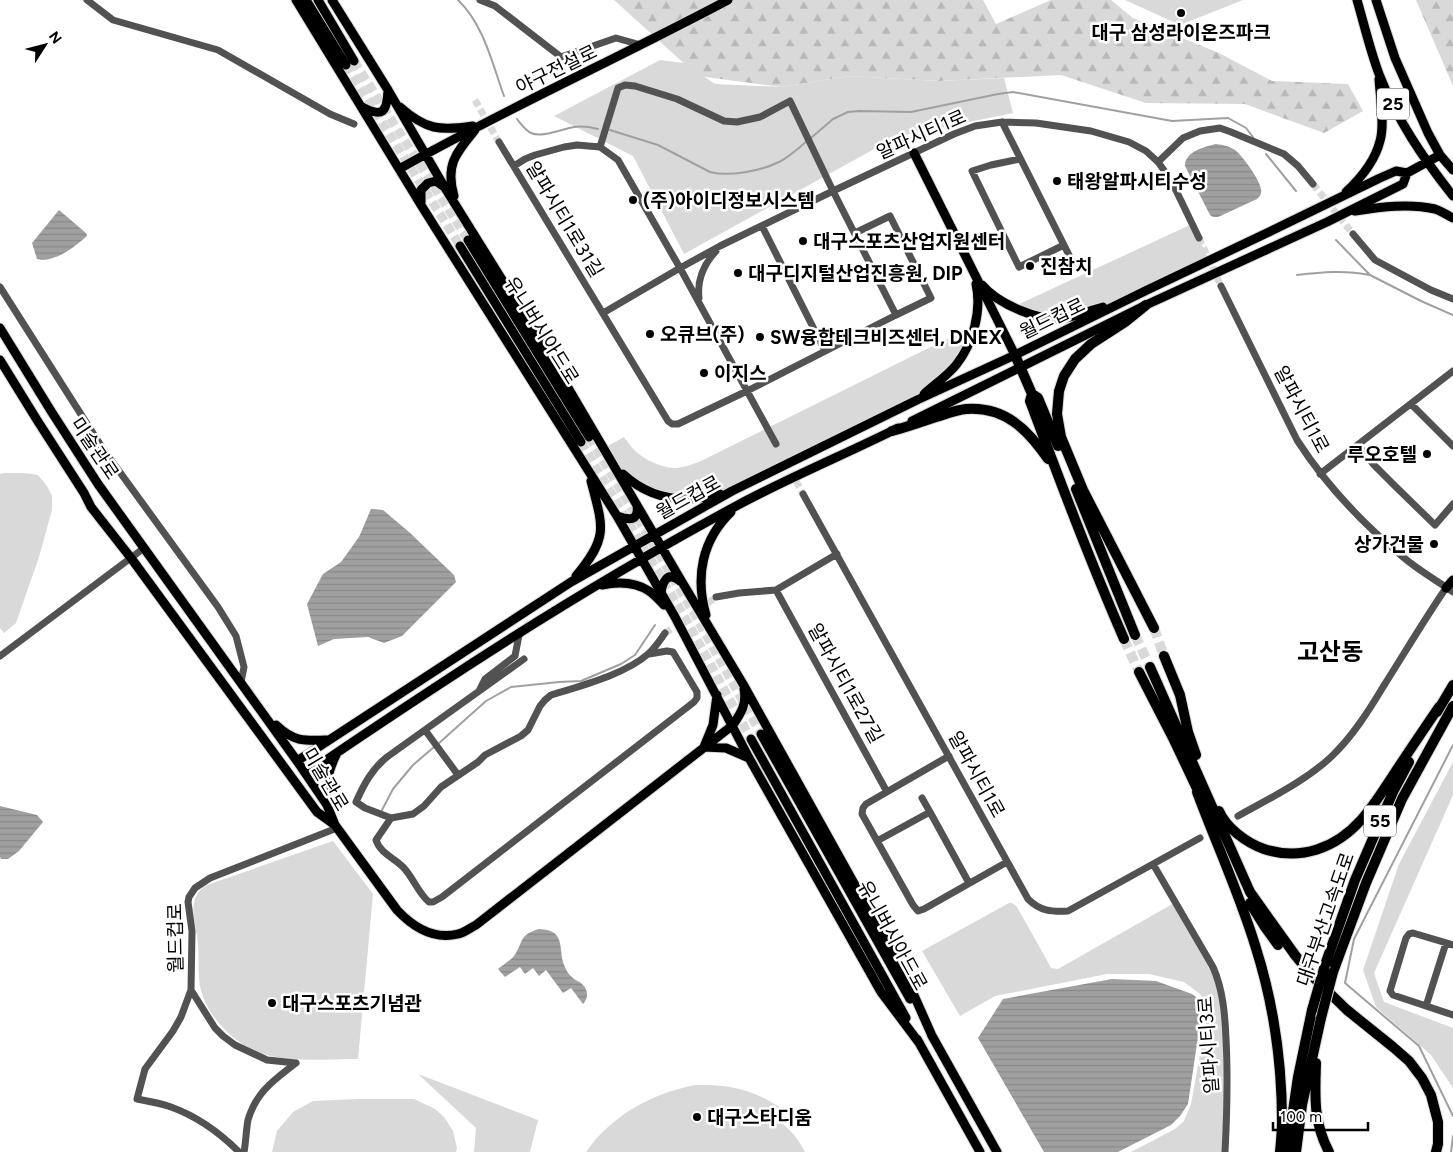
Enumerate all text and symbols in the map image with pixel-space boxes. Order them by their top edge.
marker: 대구 삼성라이온즈파크 [1175,7,1187,19]
north arrow [20,20,70,70]
place label: 대구 삼성라이온즈파크 [1091,21,1271,44]
text: N [45,28,65,47]
street label: 야구전설로 [512,40,601,99]
road number: 25 [1377,88,1409,120]
street label: 알파시티1로 [873,105,969,164]
street label: 알파시티1로31길 [521,157,608,281]
place label: 태왕알파시티수성 [1067,170,1207,193]
marker: 태왕알파시티수성 [1051,175,1063,187]
place label: (주)아이디정보시스템 [643,189,815,212]
marker: (주)아이디정보시스템 [627,194,639,206]
place label: 대구스포츠산업지원센터 [813,230,1005,253]
marker: 대구스포츠산업지원센터 [797,235,809,247]
place label: 진참치 [1040,255,1092,278]
marker: 진참치 [1024,260,1036,272]
place label: 대구디지털산업진흥원, DIP [748,262,963,285]
marker: 대구디지털산업진흥원, DIP [732,267,744,279]
street label: 유니버시아드로 [499,272,584,388]
street label: 월드컵로 [1016,293,1089,344]
place label: 오큐브(주) [660,323,744,346]
place label: SW융합테크비즈센터, DNEX [770,326,1002,349]
marker: 오큐브(주) [644,328,656,340]
marker: SW융합테크비즈센터, DNEX [754,331,766,343]
place label: 이지스 [714,362,766,385]
street label: 알파시티1로 [1269,362,1334,457]
marker: 이지스 [698,367,710,379]
street label: 미술관로 [66,413,124,484]
place label: 루오호텔 [1347,443,1417,466]
marker: 루오호텔 [1421,448,1433,460]
street label: 월드컵로 [652,470,724,524]
place label: 상가건물 [1354,533,1424,556]
marker: 상가건물 [1428,538,1440,550]
street label: 알파시티1로27길 [803,619,888,747]
district label: 고산동 [1297,637,1363,666]
street label: 알파시티1로 [943,727,1010,821]
street label: 미술관로 [298,743,353,815]
road number: 55 [1364,806,1396,836]
street label: 대구부산고속도로 [1292,849,1359,989]
street label: 유니버시아드로 [853,876,932,994]
street label: 월드컵로 [163,903,188,973]
place label: 대구스포츠기념관 [282,992,422,1015]
street label: 알파시티3로 [1194,995,1223,1095]
marker: 대구스포츠기념관 [266,997,278,1009]
scale bar [1273,1100,1368,1132]
place label: 대구스타디움 [707,1106,812,1129]
text: 100 m [1280,1108,1322,1126]
marker: 대구스타디움 [691,1111,703,1123]

